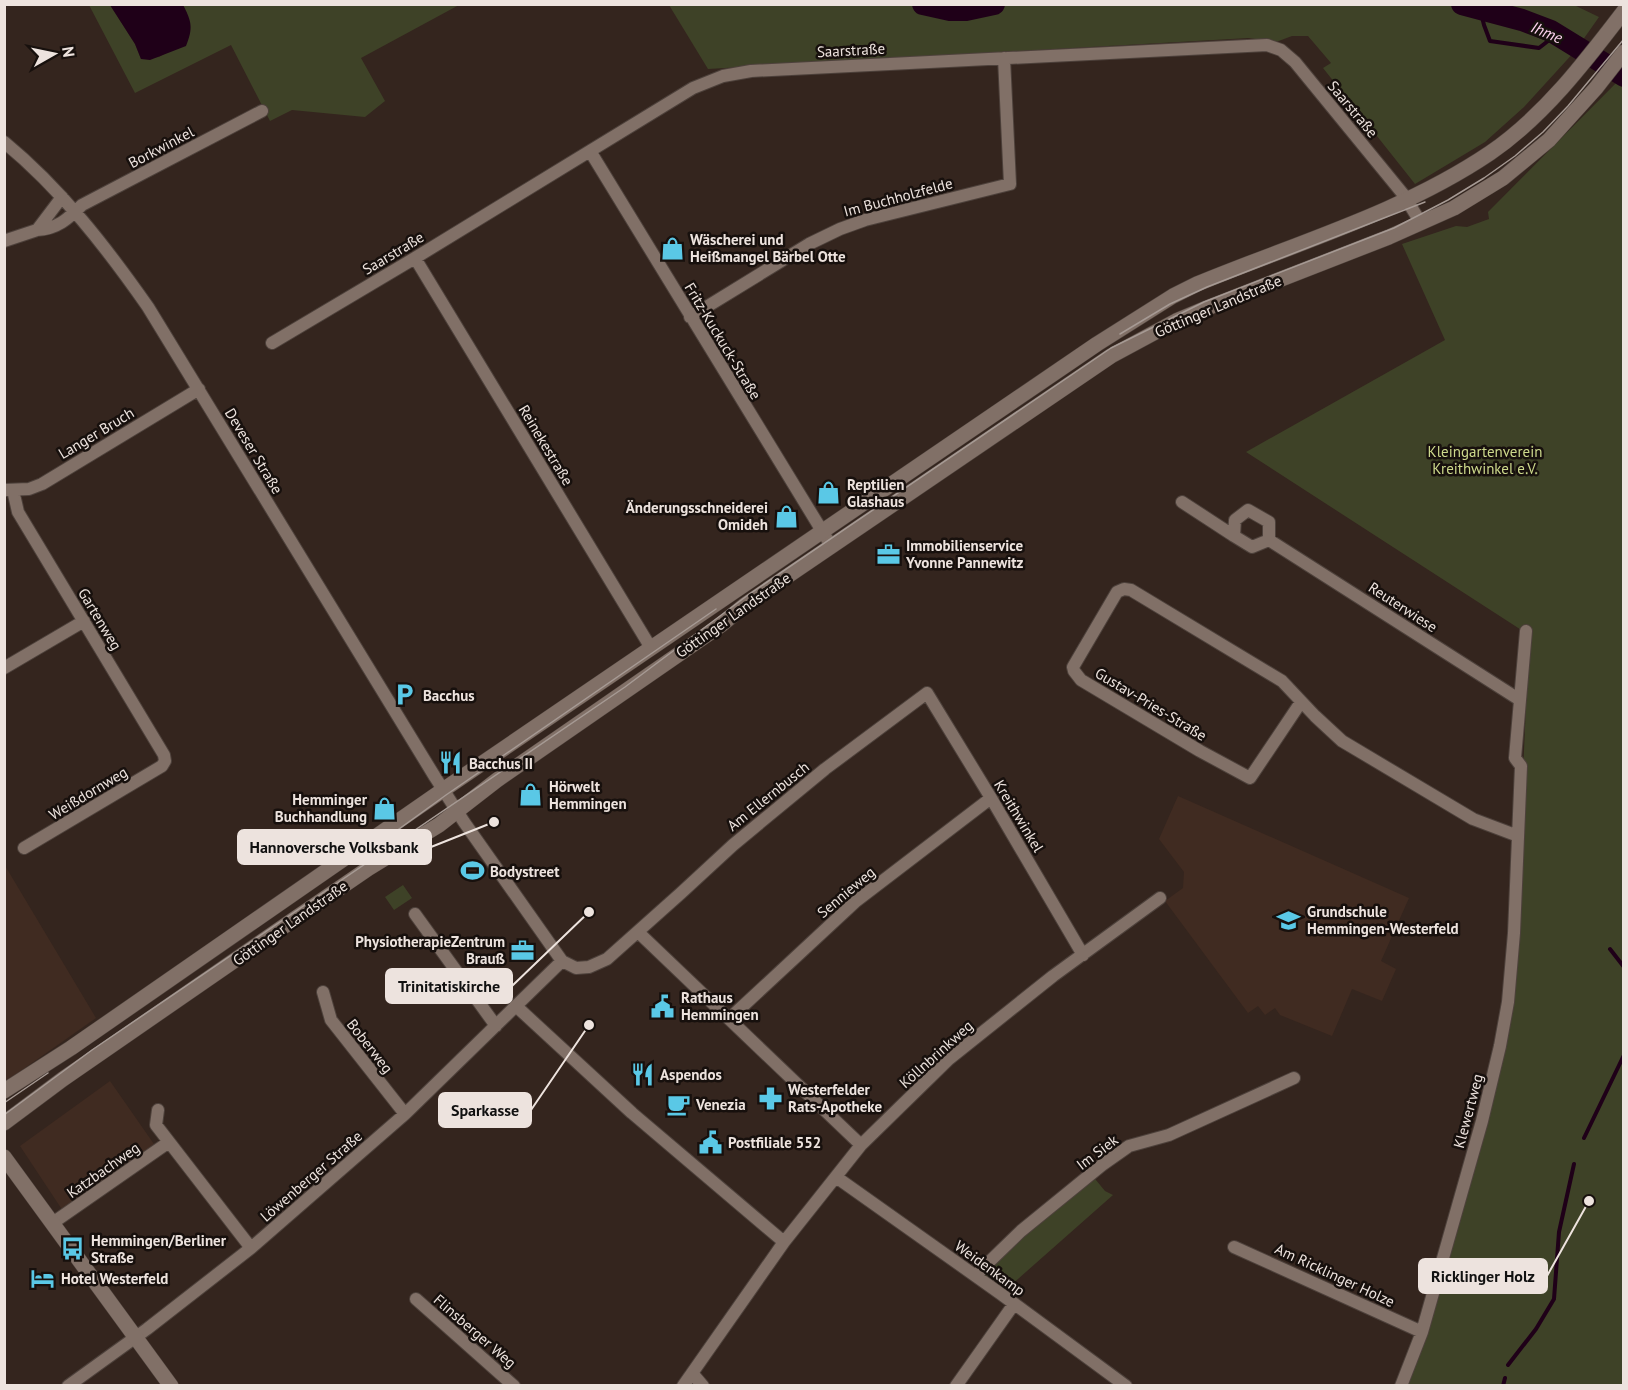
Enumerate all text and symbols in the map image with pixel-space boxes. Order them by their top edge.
water label: Ihme [1528,16,1566,48]
north arrow [24,24,84,84]
street label: Saarstraße [816,39,886,61]
text: N [58,45,80,58]
street label: Saarstraße [1324,77,1382,141]
street label: Borkwinkel [125,122,198,172]
street label: Im Buchholzfelde [841,173,955,221]
street label: Saarstraße [359,227,427,279]
place label: Wäscherei und Heißmangel Bärbel Otte [690,230,846,266]
shop icon: Wäscherei und Heißmangel Bärbel Otte [659,235,685,261]
street label: Göttinger Landstraße [1152,271,1284,341]
street label: Fritz-Kuckuck-Straße [681,279,765,403]
street label: Reinekestraße [514,401,578,489]
street label: Langer Bruch [55,403,137,463]
street label: Deveser Straße [221,405,287,497]
park label: Kleingartenverein Kreithwinkel e.V. [1428,442,1542,478]
place label: Reptilien Glashaus [847,475,905,511]
shop icon: Reptilien Glashaus [816,480,842,506]
place label: Änderungsschneiderei Omideh [626,498,768,534]
shop icon: Änderungsschneiderei Omideh [773,503,799,529]
place label: Immobilienservice Yvonne Pannewitz [905,536,1024,572]
office icon: Immobilienservice Yvonne Pannewitz [875,541,901,567]
street label: Göttinger Landstraße [672,568,794,662]
street label: Reuterwiese [1365,578,1441,636]
street label: Gartenweg [74,584,126,654]
street label: Gustav-Pries-Straße [1092,663,1210,745]
parking icon: Bacchus [392,682,418,708]
place label: Bacchus [423,686,475,705]
restaurant icon: Bacchus II [438,750,464,776]
place label: Bacchus II [469,754,533,773]
street label: Am Ellernbusch [723,757,813,835]
street label: Weißdornweg [45,762,131,824]
street label: Kreithwinkel [990,776,1048,856]
place label: Hörwelt Hemmingen [549,777,627,813]
shop icon: Hörwelt Hemmingen [518,782,544,808]
place label: Hemminger Buchhandlung [275,790,368,826]
shop icon: Hemminger Buchhandlung [372,795,398,821]
callout: Hannoversche Volksbank [238,830,431,864]
text: Hannoversche Volksbank [250,837,419,857]
sports icon: Bodystreet [459,858,485,884]
place label: Bodystreet [490,862,560,881]
street label: Sennieweg [813,862,879,922]
street label: Göttinger Landstraße [229,876,351,970]
place label: Grundschule Hemmingen-Westerfeld [1307,902,1459,938]
school or university icon: Grundschule Hemmingen-Westerfeld [1276,907,1302,933]
place label: PhysiotherapieZentrum Brauß [355,932,506,968]
office icon: PhysiotherapieZentrum Brauß [510,937,536,963]
callout: Trinitatiskirche [386,969,512,1003]
text: Trinitatiskirche [398,976,500,996]
place label: Rathaus Hemmingen [681,988,759,1024]
public building icon: Rathaus Hemmingen [650,993,676,1019]
street label: Boberweg [343,1015,397,1077]
street label: Köllnbrinkweg [895,1016,977,1092]
restaurant icon: Aspendos [629,1061,655,1087]
place label: Aspendos [660,1065,722,1084]
street label: Klewertweg [1449,1072,1487,1150]
place label: Westerfelder Rats-Apotheke [788,1080,883,1116]
pharmacy icon: Westerfelder Rats-Apotheke [757,1085,783,1111]
cafe icon: Venezia [665,1091,691,1117]
callout: Sparkasse [439,1093,531,1127]
place label: Venezia [695,1095,746,1114]
text: Sparkasse [451,1100,519,1120]
street label: Löwenberger Straße [256,1126,366,1226]
public building icon: Postfiliale 552 [697,1129,723,1155]
street label: Im Siek [1072,1130,1122,1174]
place label: Postfiliale 552 [728,1133,821,1152]
street label: Katzbachweg [63,1138,143,1202]
place label: Hemmingen/Berliner Straße [91,1231,227,1267]
bus stop icon: Hemmingen/Berliner Straße [60,1236,86,1262]
street label: Weidenkamp [951,1236,1029,1300]
street label: Am Ricklinger Holze [1272,1239,1398,1311]
callout: Ricklinger Holz [1419,1259,1547,1293]
hotel icon: Hotel Westerfeld [30,1265,56,1291]
text: Ricklinger Holz [1431,1266,1535,1286]
place label: Hotel Westerfeld [61,1269,168,1288]
street label: Flinsberger Weg [430,1290,520,1372]

